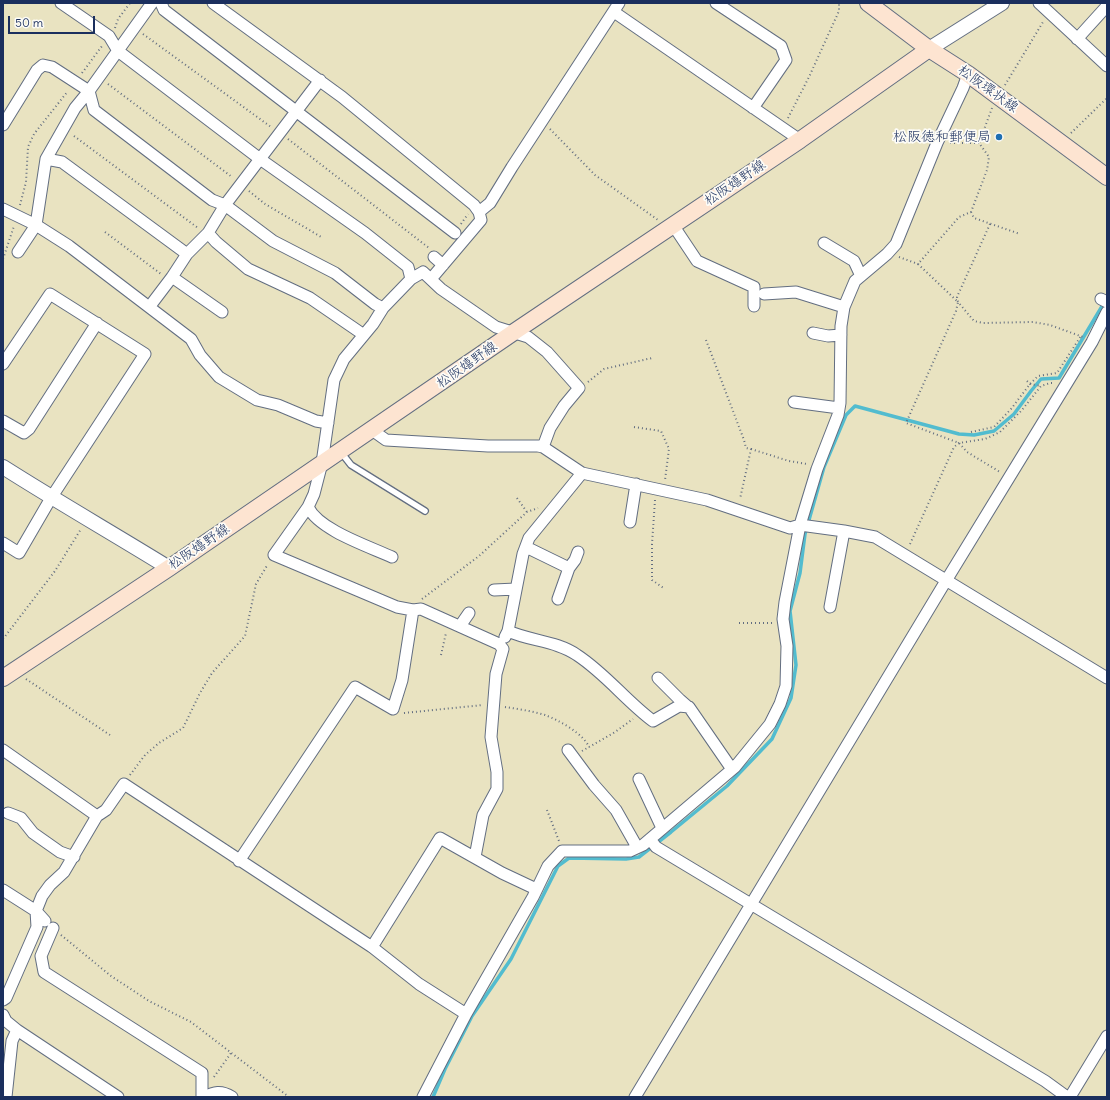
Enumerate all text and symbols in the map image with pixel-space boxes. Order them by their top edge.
scale bar [10,8,97,34]
text: 50 m [15,15,43,30]
street label: 松阪環状線 [955,62,1021,116]
place label: 松阪徳和郵便局 [893,129,991,145]
marker: 松阪徳和郵便局 [994,132,1004,142]
street label: 松阪嬉野線 [701,156,769,210]
street label: 松阪嬉野線 [434,338,500,392]
street label: 松阪嬉野線 [165,520,233,574]

